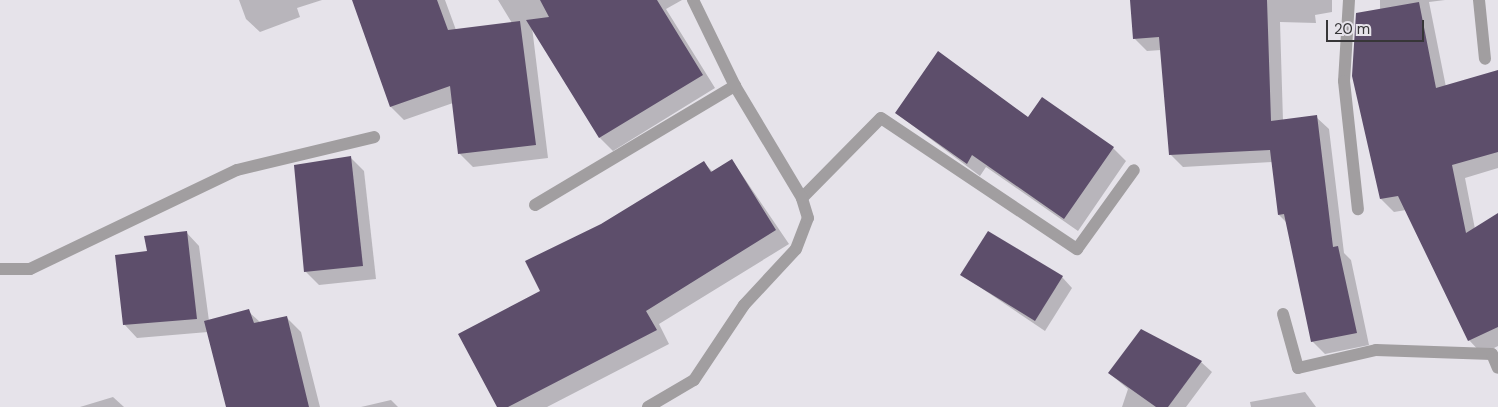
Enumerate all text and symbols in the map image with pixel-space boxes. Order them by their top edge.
scale bar [1328,10,1426,42]
text: 20 m [1334,19,1370,39]

